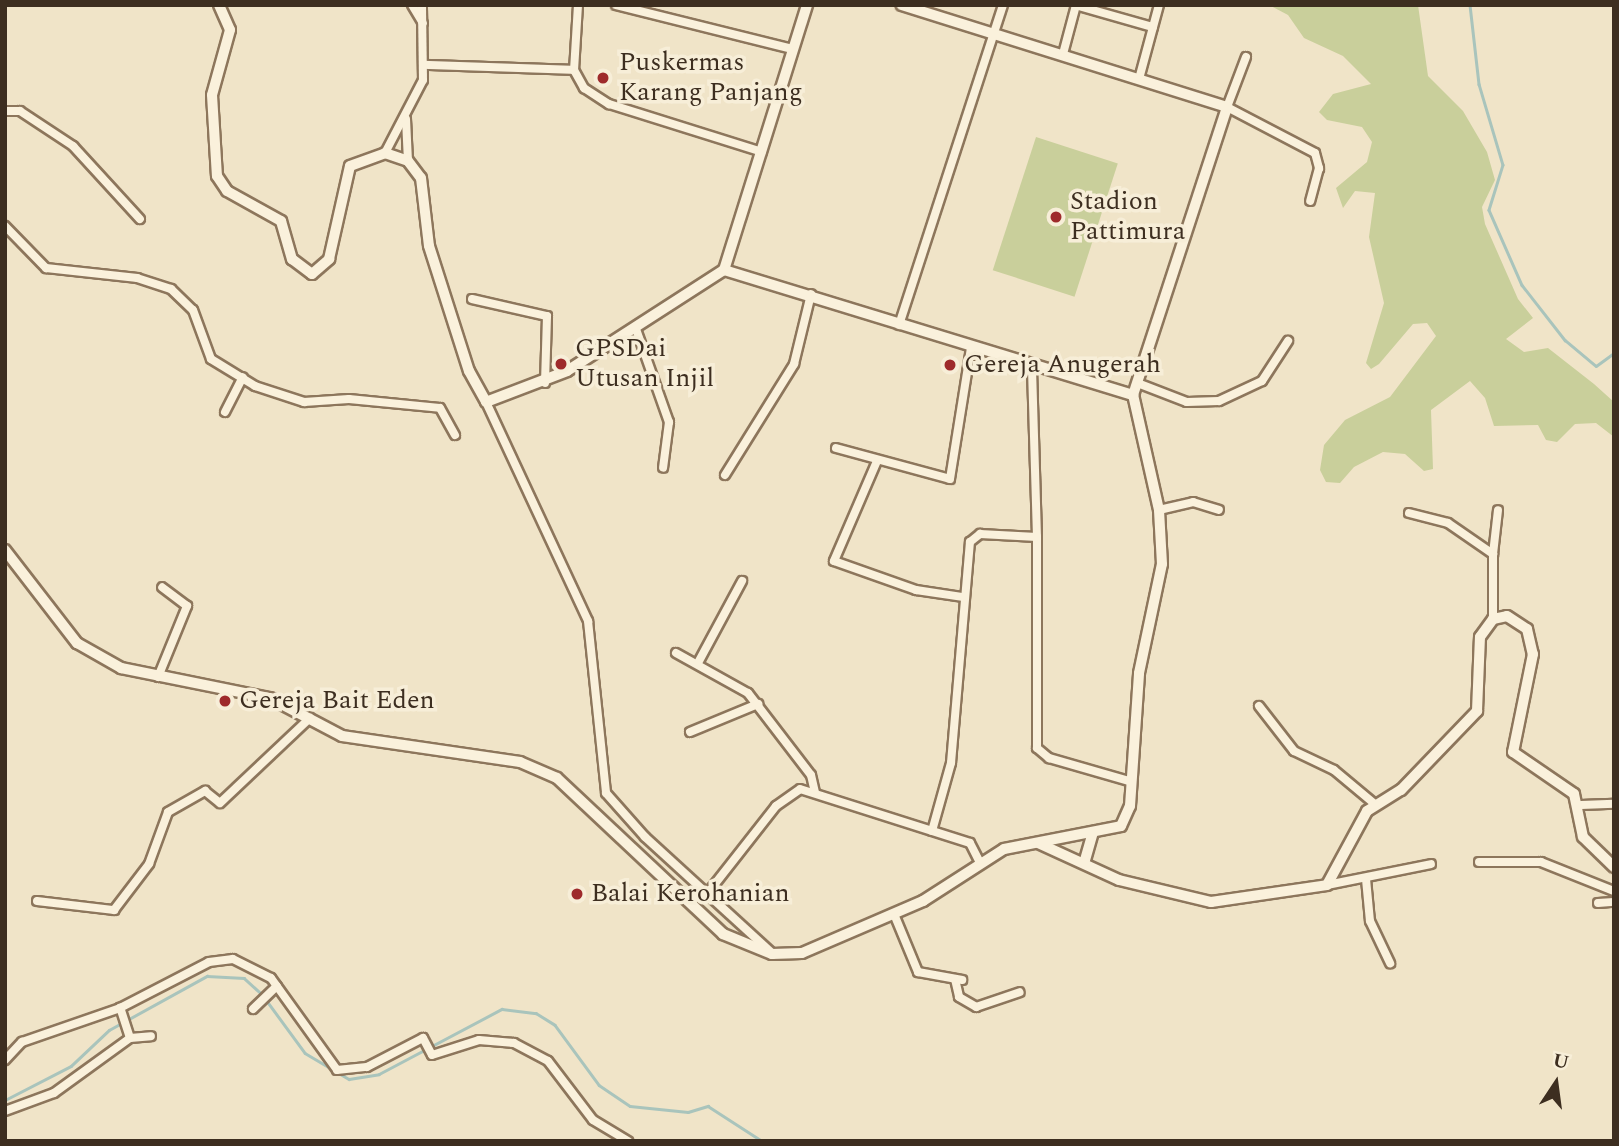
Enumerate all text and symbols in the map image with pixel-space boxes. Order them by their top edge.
place label: Puskermas Karang Panjang [619,47,803,108]
marker: Puskermas Karang Panjang [593,68,613,88]
place label: Stadion Pattimura [1070,186,1186,248]
marker: Stadion Pattimura [1048,209,1064,225]
place label: GPSDai Utusan Injil [575,333,714,394]
place label: Gereja Anugerah [964,349,1161,381]
marker: GPSDai Utusan Injil [553,356,569,372]
marker: Gereja Anugerah [942,357,958,373]
place label: Gereja Bait Eden [239,685,435,717]
marker: Gereja Bait Eden [217,693,233,709]
place label: Balai Kerohanian [591,878,790,910]
marker: Balai Kerohanian [569,886,585,902]
text: U [1550,1046,1572,1078]
north arrow [1521,1048,1591,1118]

